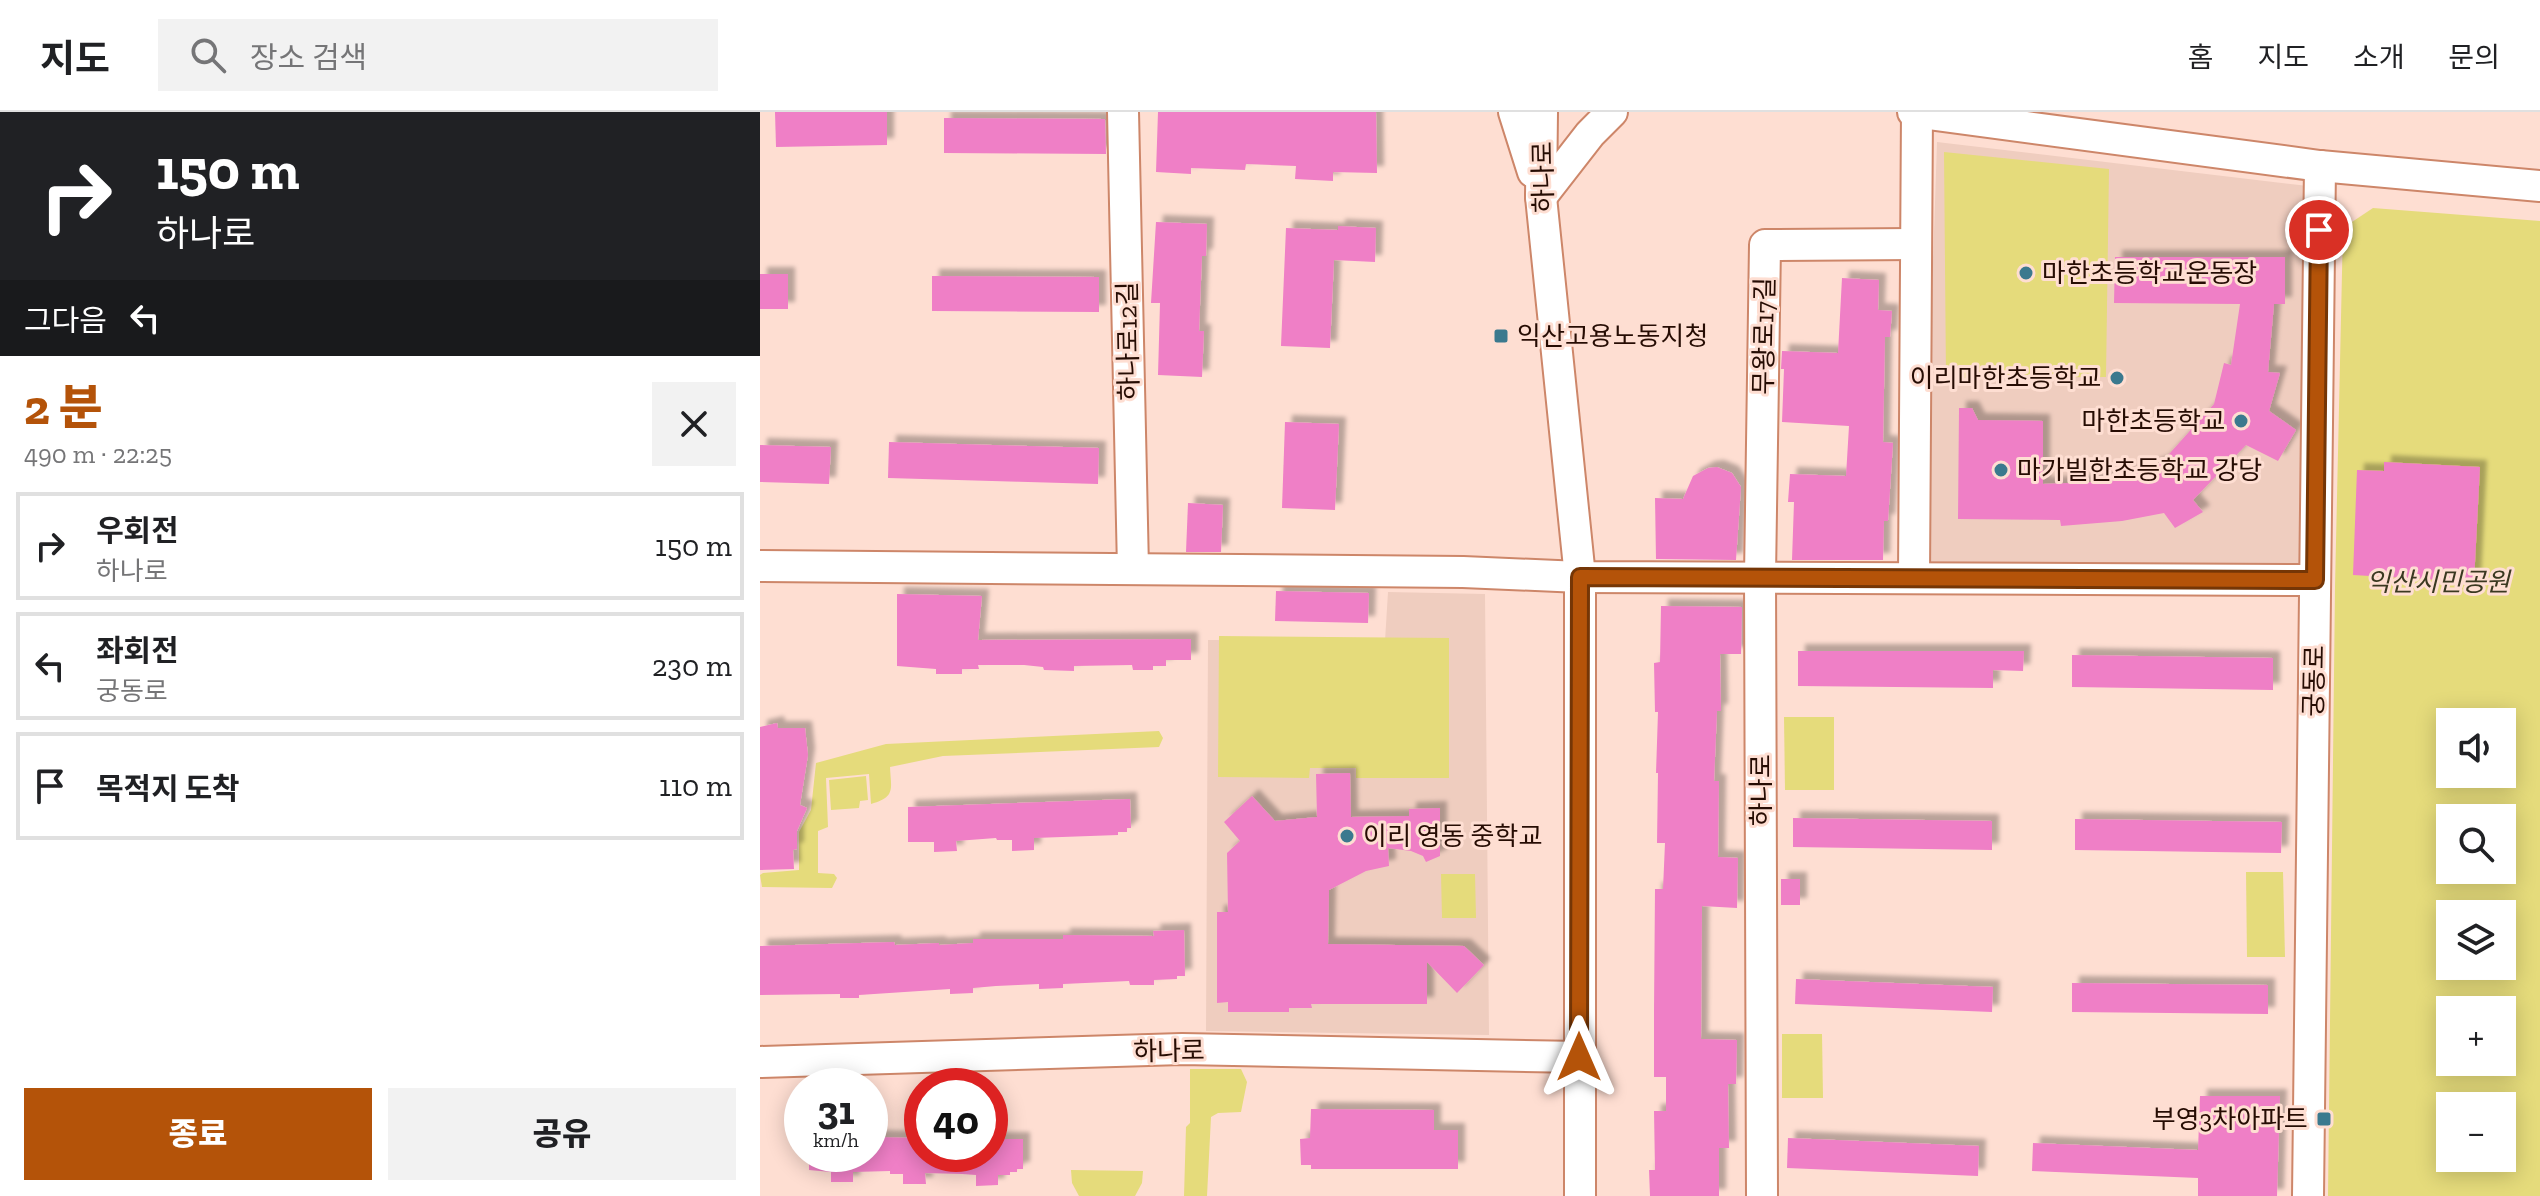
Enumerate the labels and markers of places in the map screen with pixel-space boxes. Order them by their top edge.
pin [2285,196,2353,264]
place label: 마한초등학교운동장 [2042,257,2257,289]
marker: 마한초등학교운동장 [2017,264,2035,282]
place label: 익산고용노동지청 [1517,320,1708,352]
marker: 익산고용노동지청 [1492,327,1510,345]
place label: 이리마한초등학교 [1910,362,2101,394]
marker: 이리마한초등학교 [2108,369,2126,387]
place label: 마한초등학교 [2081,405,2225,437]
marker: 마한초등학교 [2232,412,2250,430]
place label: 마가빌한초등학교 강당 [2017,454,2262,486]
marker: 마가빌한초등학교 강당 [1992,461,2010,479]
place label: 이리 영동 중학교 [1363,820,1542,852]
marker: 이리 영동 중학교 [1338,827,1356,845]
place label: 부영3차아파트 [2152,1103,2308,1135]
marker: 부영3차아파트 [2315,1110,2333,1128]

